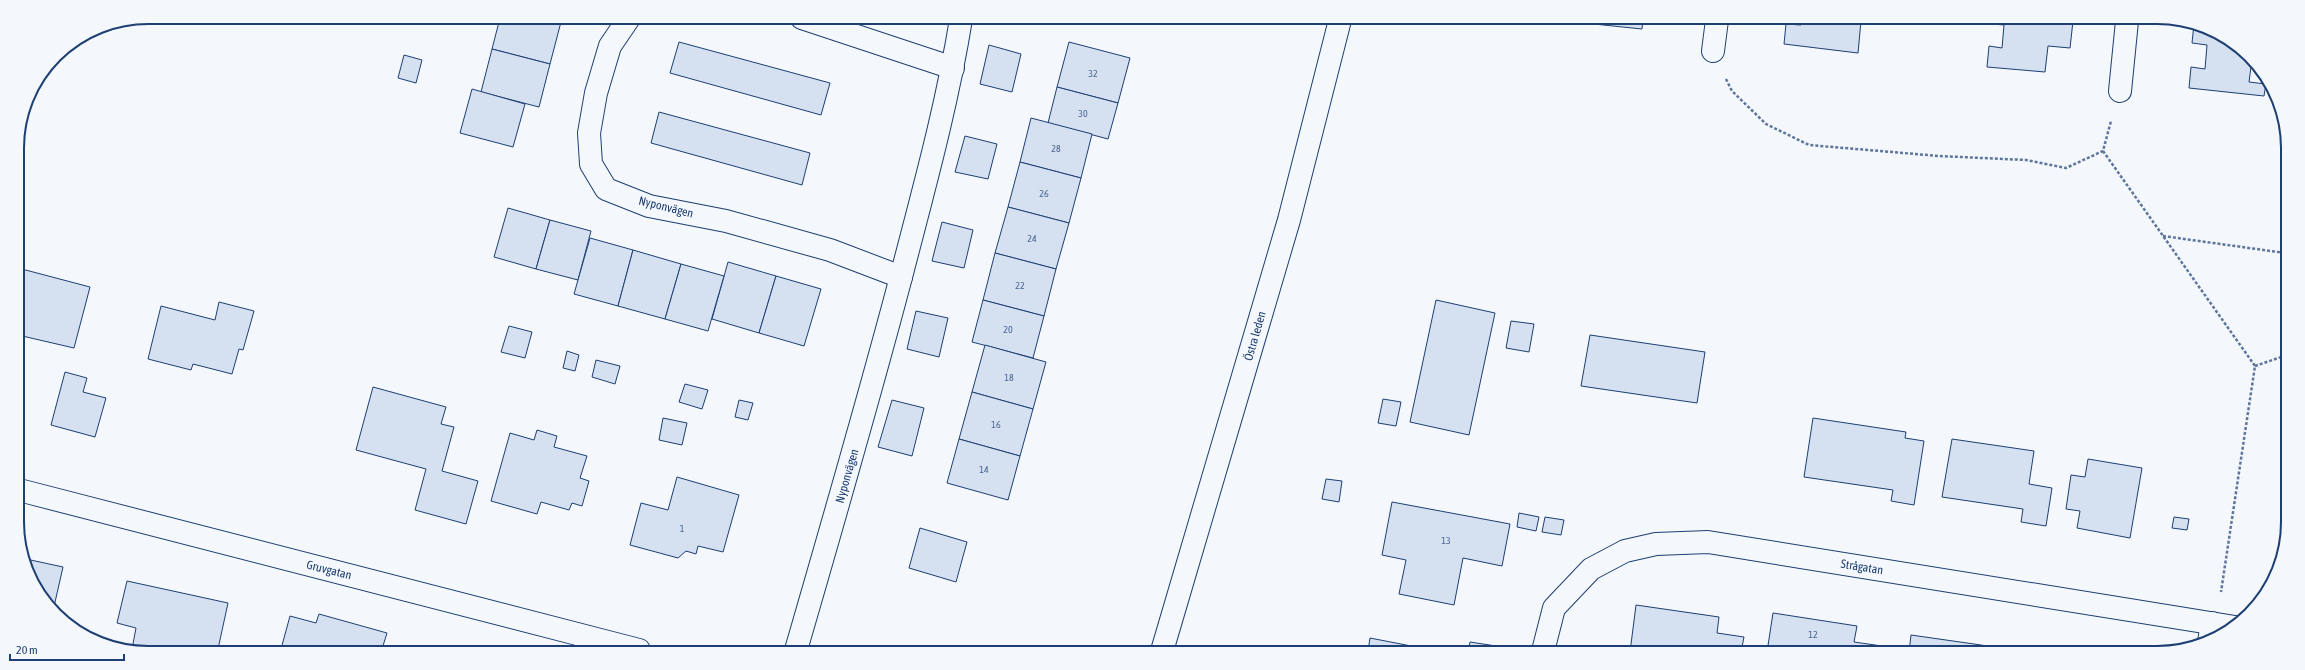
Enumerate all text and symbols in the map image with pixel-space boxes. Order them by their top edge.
house number: 32 [1088,68,1098,79]
house number: 30 [1078,108,1088,119]
house number: 28 [1051,143,1061,154]
house number: 26 [1039,188,1049,199]
street label: Nyponvägen [637,193,695,221]
house number: 24 [1027,233,1037,244]
house number: 22 [1015,280,1025,291]
street label: Östra leden [1241,310,1269,362]
house number: 20 [1003,324,1013,335]
house number: 18 [1004,372,1014,383]
house number: 16 [991,419,1001,430]
street label: Nyponvägen [833,447,861,505]
house number: 14 [979,464,989,475]
house number: 1 [680,523,685,534]
house number: 13 [1441,535,1451,546]
street label: Strågatan [1840,557,1884,577]
street label: Gruvgatan [305,558,353,582]
house number: 12 [1808,629,1818,640]
scale bar [10,636,124,662]
text: 20 m [16,643,38,657]

